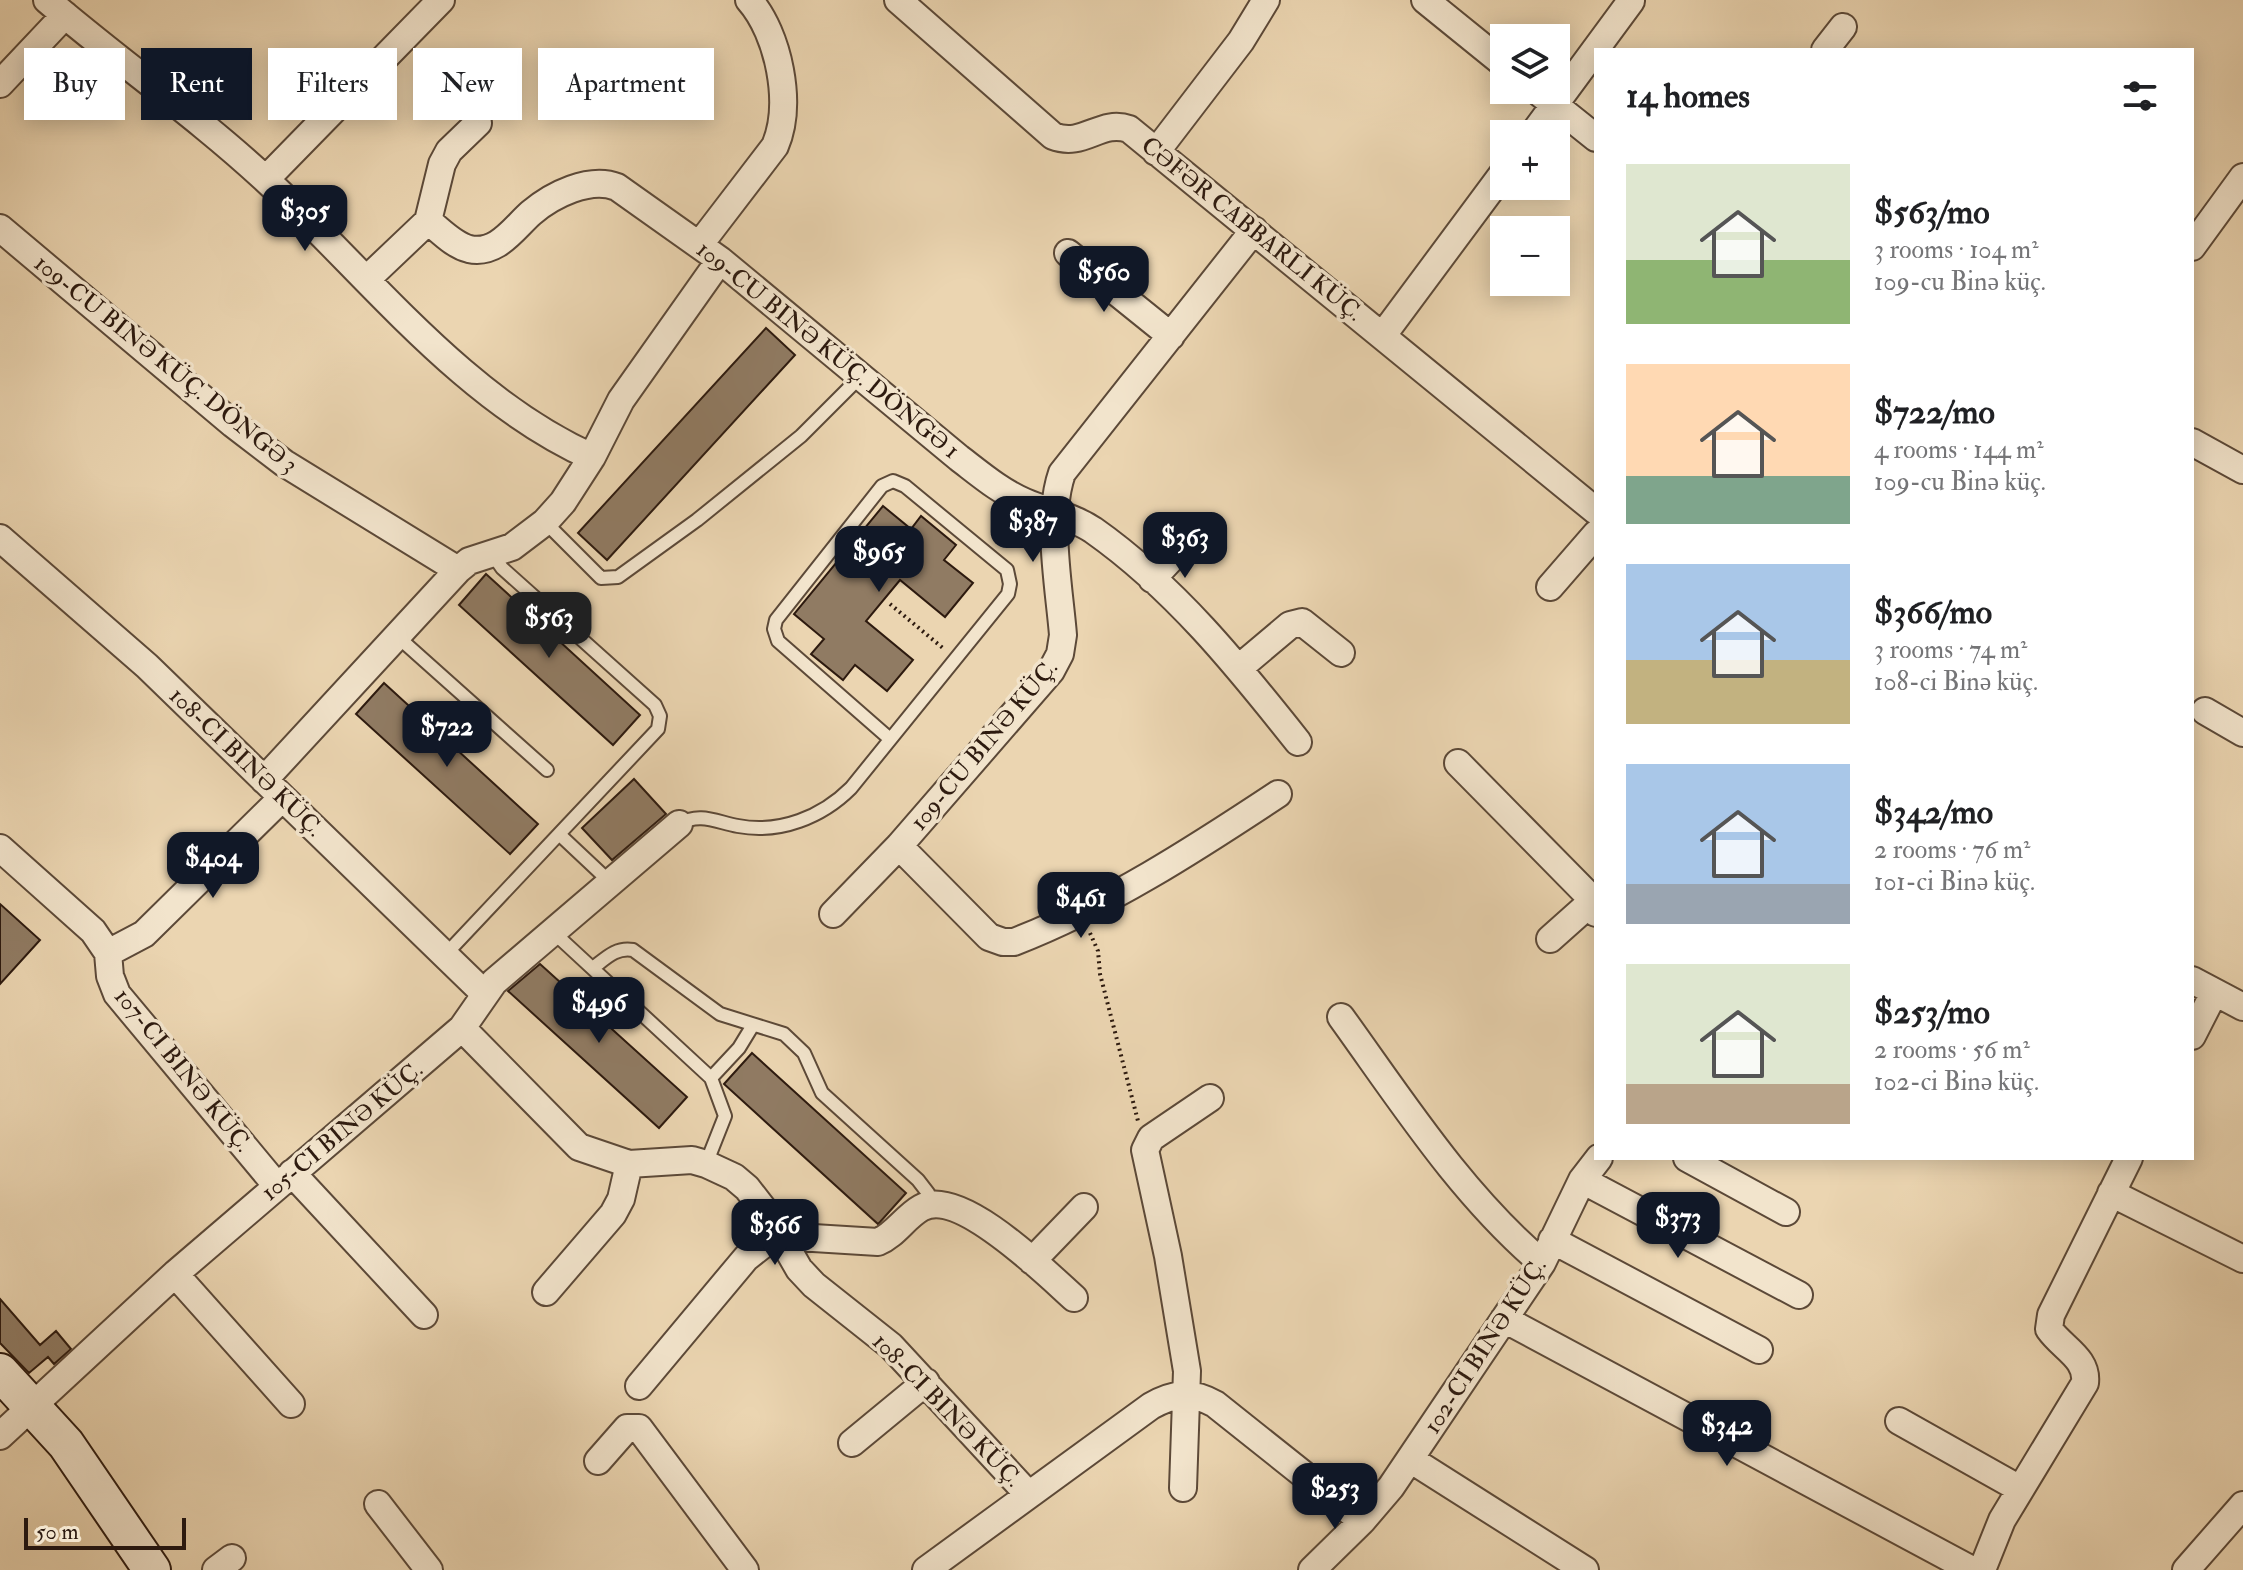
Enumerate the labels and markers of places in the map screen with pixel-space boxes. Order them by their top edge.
pin: $305 [258,185,352,253]
pin: $560 [1057,246,1151,314]
pin: $387 [986,496,1080,564]
pin: $363 [1138,512,1232,580]
pin: $965 [832,526,926,594]
pin: $563 [502,592,596,660]
pin: $722 [400,701,494,769]
pin: $404 [166,832,260,900]
pin: $461 [1034,872,1128,940]
pin: $496 [552,977,646,1045]
pin: $373 [1631,1192,1725,1260]
pin: $366 [728,1199,822,1267]
pin: $342 [1680,1400,1774,1468]
pin: $253 [1288,1463,1382,1531]

